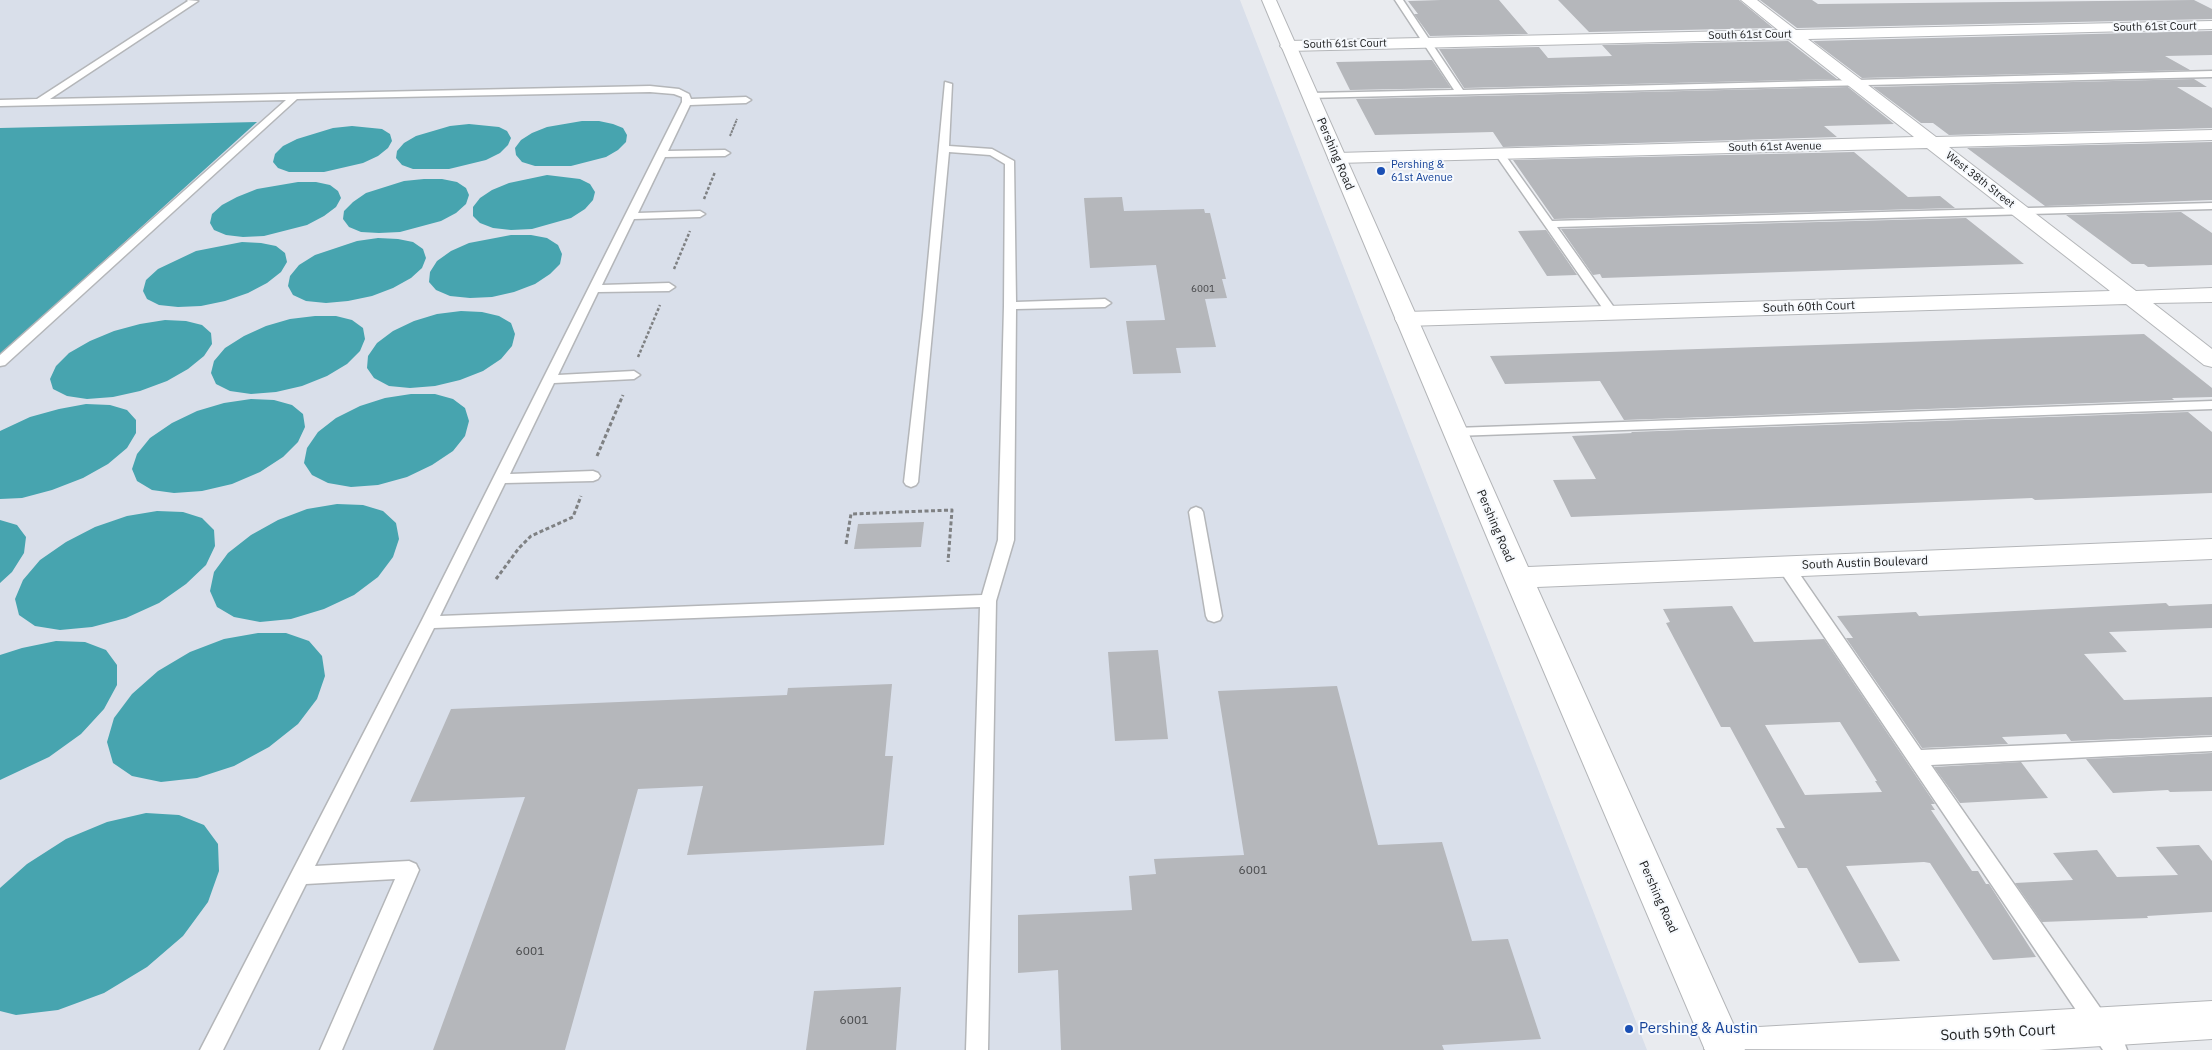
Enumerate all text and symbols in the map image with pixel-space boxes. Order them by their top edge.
street label: South 61st Court [2113,20,2197,34]
street label: South 61st Court [1708,28,1792,42]
street label: South 61st Court [1303,37,1387,51]
street label: Pershing Road [1313,116,1357,192]
street label: South 61st Avenue [1728,140,1822,154]
street label: West 38th Street [1943,149,2017,211]
place label: Pershing & 61st Avenue [1391,158,1453,184]
marker: Pershing & 61st Avenue [1375,165,1387,177]
house number: 6001 [1191,283,1215,295]
street label: South 60th Court [1763,298,1855,316]
street label: Pershing Road [1473,488,1517,564]
street label: South Austin Boulevard [1802,554,1928,572]
street label: Pershing Road [1636,859,1680,935]
house number: 6001 [1239,864,1267,878]
house number: 6001 [516,945,544,959]
house number: 6001 [840,1014,868,1028]
place label: Pershing & Austin [1639,1020,1758,1038]
street label: South 59th Court [1940,1021,2056,1045]
marker: Pershing & Austin [1623,1023,1635,1035]

